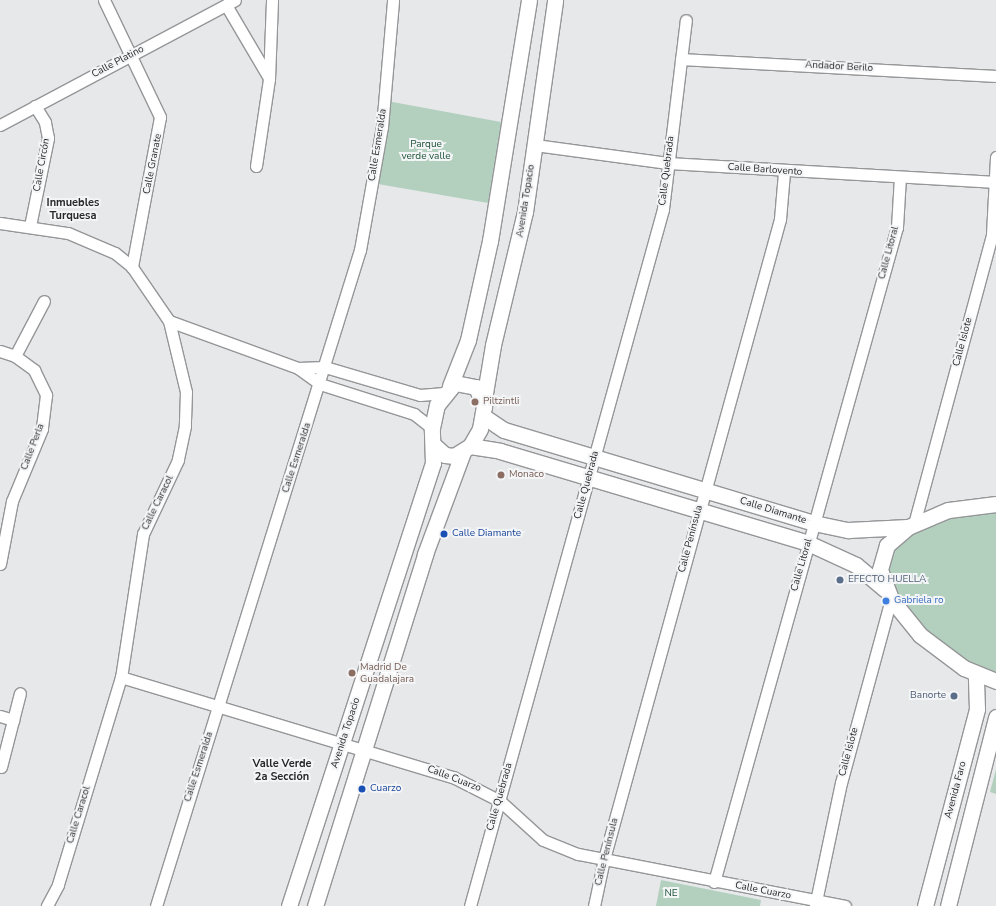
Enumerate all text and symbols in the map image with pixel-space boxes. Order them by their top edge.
street label: Calle Platino [90,43,146,81]
street label: Andador Berilo [805,59,873,75]
street label: Calle Esmeralda [366,108,390,182]
street label: Calle Granate [141,133,165,195]
street label: Calle Quebrada [657,136,677,206]
street label: Calle Circón [31,137,53,193]
park label: Parque verde valle [401,138,451,162]
street label: Calle Barlovento [727,161,803,179]
street label: Avenida Topacio [514,164,538,238]
district label: Inmuebles Turquesa [47,197,99,223]
street label: Calle Litoral [876,225,902,281]
street label: Calle Islote [951,316,975,368]
place label: Piltzintli [483,396,519,408]
marker: Piltzintli [470,397,480,407]
street label: Calle Esmeralda [280,421,314,495]
street label: Calle Perla [19,422,47,472]
street label: Calle Quebrada [572,450,602,520]
place label: Monaco [509,469,544,481]
marker: Monaco [496,470,506,480]
street label: Calle Caracol [140,474,176,532]
street label: Calle Diamante [738,495,808,527]
street label: Calle Península [676,504,706,574]
place label: Calle Diamante [452,528,521,540]
marker: Calle Diamante [439,529,449,539]
street label: Calle Litoral [789,537,815,593]
place label: EFECTO HUELLA [848,574,926,586]
marker: EFECTO HUELLA [835,575,845,585]
place label: Gabriela ro [894,595,944,607]
marker: Gabriela ro [881,596,891,606]
place label: Madrid De Guadalajara [360,661,414,684]
marker: Madrid De Guadalajara [347,668,357,678]
place label: Banorte [910,690,946,702]
marker: Banorte [949,691,959,701]
street label: Avenida Topacio [329,696,363,770]
street label: Calle Islote [837,726,861,778]
street label: Calle Esmeralda [182,730,216,804]
district label: Valle Verde 2a Sección [253,758,311,784]
street label: Avenida Faro [943,760,969,820]
street label: Calle Quebrada [485,762,515,832]
street label: Calle Cuarzo [425,763,483,795]
place label: Cuarzo [370,783,401,795]
marker: Cuarzo [357,784,367,794]
street label: Calle Caracol [65,785,93,845]
street label: Calle Península [593,817,621,887]
street label: Calle Cuarzo [734,880,792,902]
park label: NE [664,888,678,900]

